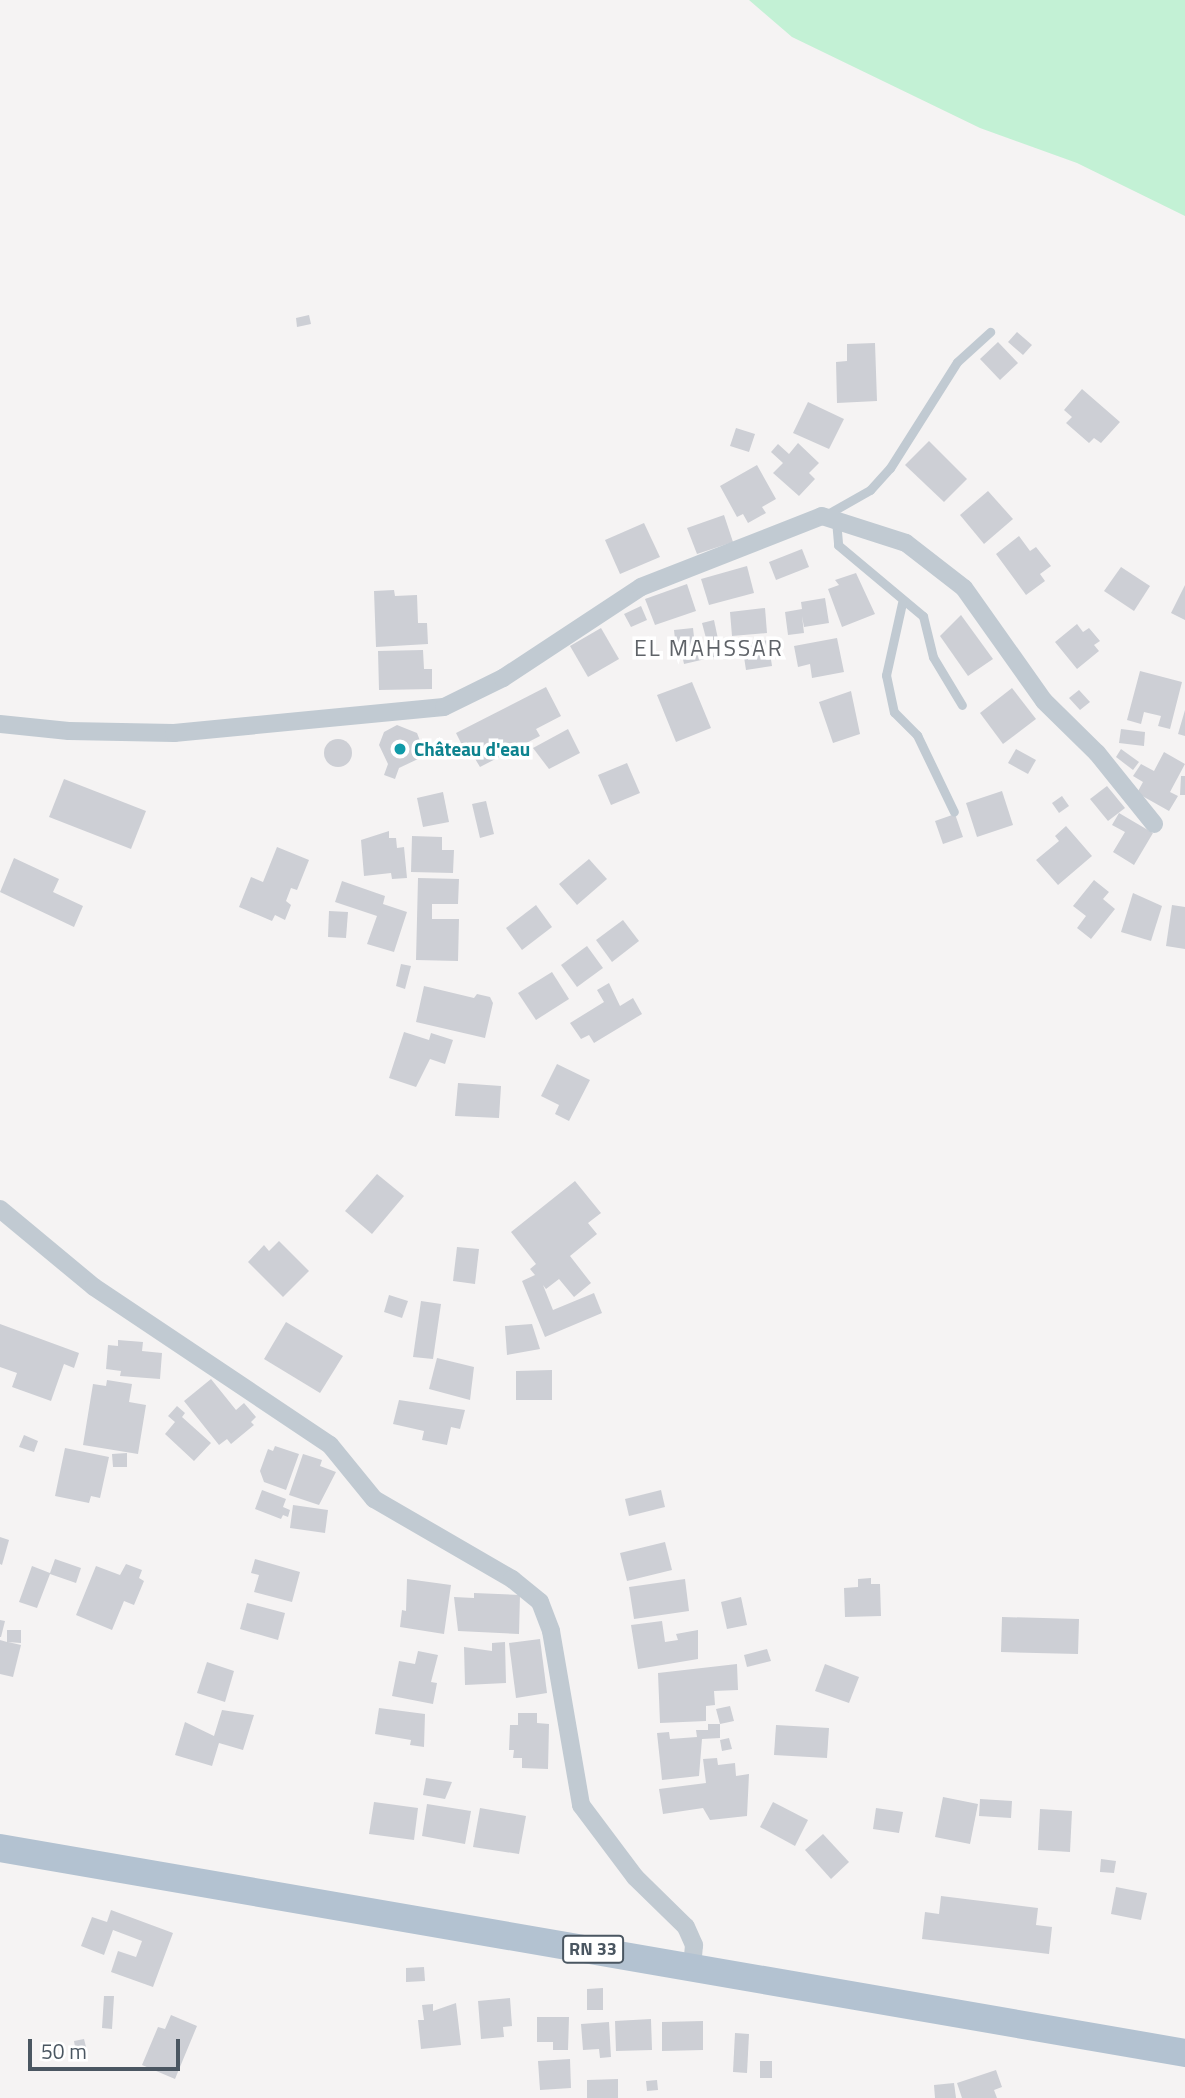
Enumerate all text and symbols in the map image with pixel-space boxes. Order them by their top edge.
district label: EL MAHSSAR [635,634,783,662]
place label: Château d'eau [414,738,530,760]
marker: Château d'eau [392,741,408,757]
road number: RN 33 [562,1935,624,1964]
scale bar [32,2024,184,2068]
text: 50 m [41,2035,87,2067]

